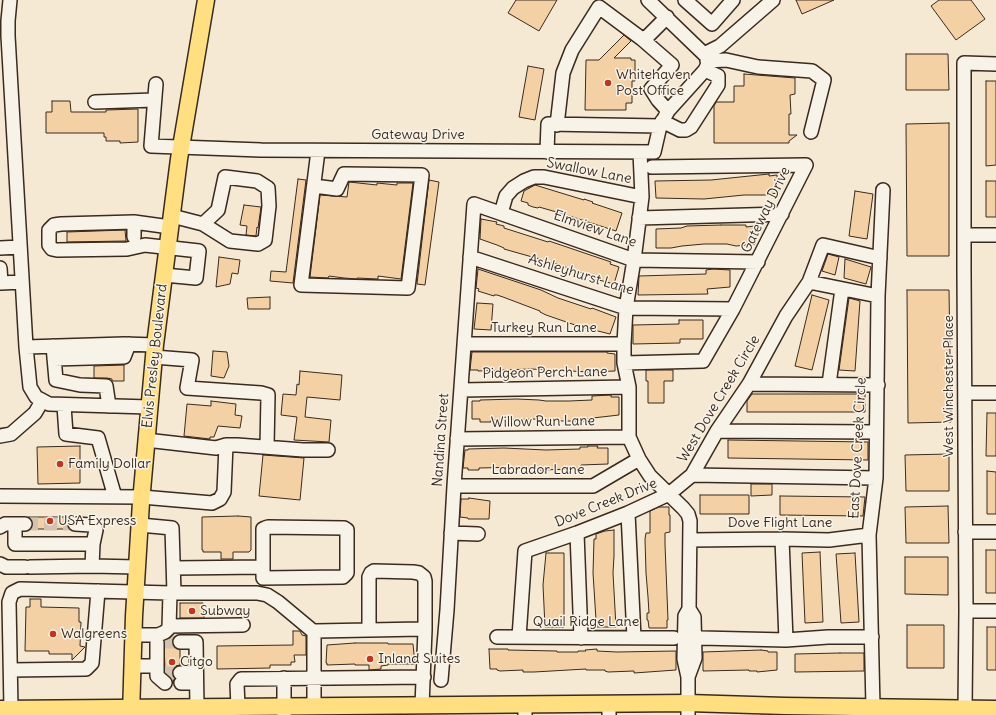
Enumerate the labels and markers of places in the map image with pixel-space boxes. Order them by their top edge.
place label: Whitehaven Post Office [616,67,691,100]
marker: Whitehaven Post Office [603,78,613,88]
place label: Family Dollar [68,456,151,472]
marker: Family Dollar [55,459,65,469]
place label: USA Express [58,513,136,529]
marker: USA Express [45,516,55,526]
place label: Subway [200,603,251,619]
marker: Subway [187,606,197,616]
place label: Walgreens [61,626,127,642]
marker: Walgreens [48,629,58,639]
place label: Inland Suites [378,651,460,667]
place label: Citgo [180,654,213,670]
marker: Inland Suites [365,654,375,664]
marker: Citgo [167,657,177,667]

